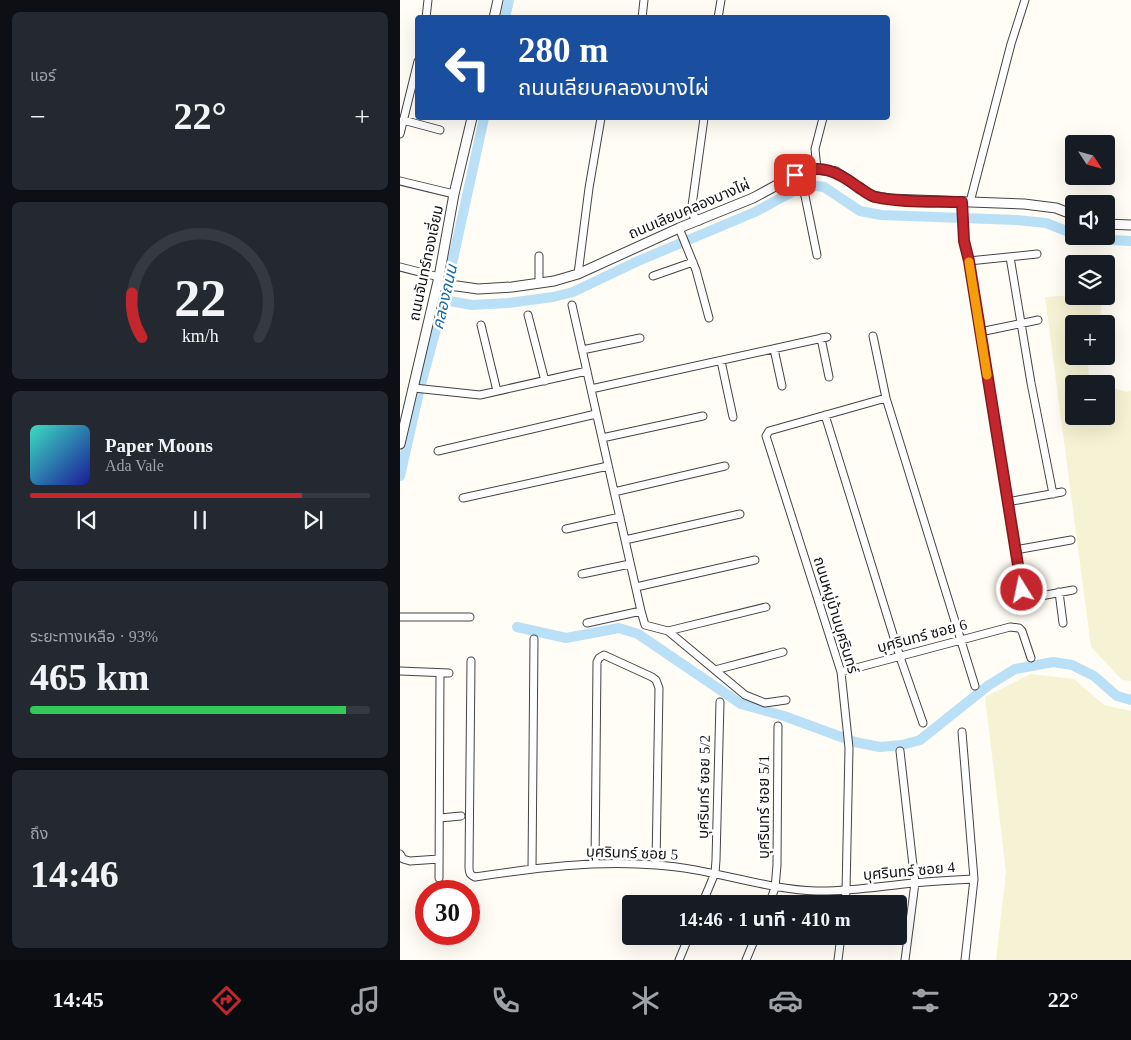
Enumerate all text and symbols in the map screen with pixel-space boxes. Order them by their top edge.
text: 280 m [518,31,608,70]
icon: left [435,35,500,100]
text: แอร์ [30,67,56,84]
text: ถนนเลียบคลองบางไผ่ [518,75,709,100]
text: 22° [173,95,227,137]
text: − [30,101,46,132]
text: + [354,101,370,132]
north arrow [1065,135,1115,185]
map controls [1065,135,1115,425]
pin [774,154,816,196]
icon: arrive [781,161,809,189]
street label: ถนนเลียบคลองบางไผ่ [626,175,752,242]
button: sound [1065,195,1115,245]
street label: ถนนจันทร์ทองเอี่ยม [403,203,446,322]
button: layers [1065,255,1115,305]
water label: คลองถนน [429,262,460,331]
text: 22 [174,270,226,327]
button: + [1065,315,1115,365]
text: km/h [182,326,218,346]
button: − [1065,375,1115,425]
text: Paper Moons [105,435,213,456]
text: Ada Vale [105,457,164,474]
icon: previous [73,506,101,534]
icon: pause [186,506,214,534]
icon: next [299,506,327,534]
street label: ถนนหมู่บ้านบุศรินทร์ [810,554,863,676]
position arrow [995,563,1047,615]
street label: บุศรินทร์ ซอย 6 [875,616,969,657]
text: ระยะทางเหลือ · 93% [30,628,158,645]
text: 465 km [30,656,149,698]
street label: บุศรินทร์ ซอย 5/2 [695,735,714,839]
street label: บุศรินทร์ ซอย 5/1 [756,755,773,859]
text: ถึง [30,825,48,842]
street label: บุศรินทร์ ซอย 5 [586,843,678,864]
text: 14:46 [30,853,119,895]
street label: บุศรินทร์ ซอย 4 [862,859,956,884]
speed limit sign: 30 [415,880,480,945]
text: 14:46 · 1 นาที · 410 m [678,909,851,930]
icon: directions [209,983,244,1018]
icon: music [348,983,383,1018]
icon: phone [488,983,523,1018]
icon: climate [628,983,663,1018]
icon: car [768,983,803,1018]
icon: filters [908,983,943,1018]
text: 14:45 [52,987,104,1012]
text: 22° [1048,987,1078,1012]

